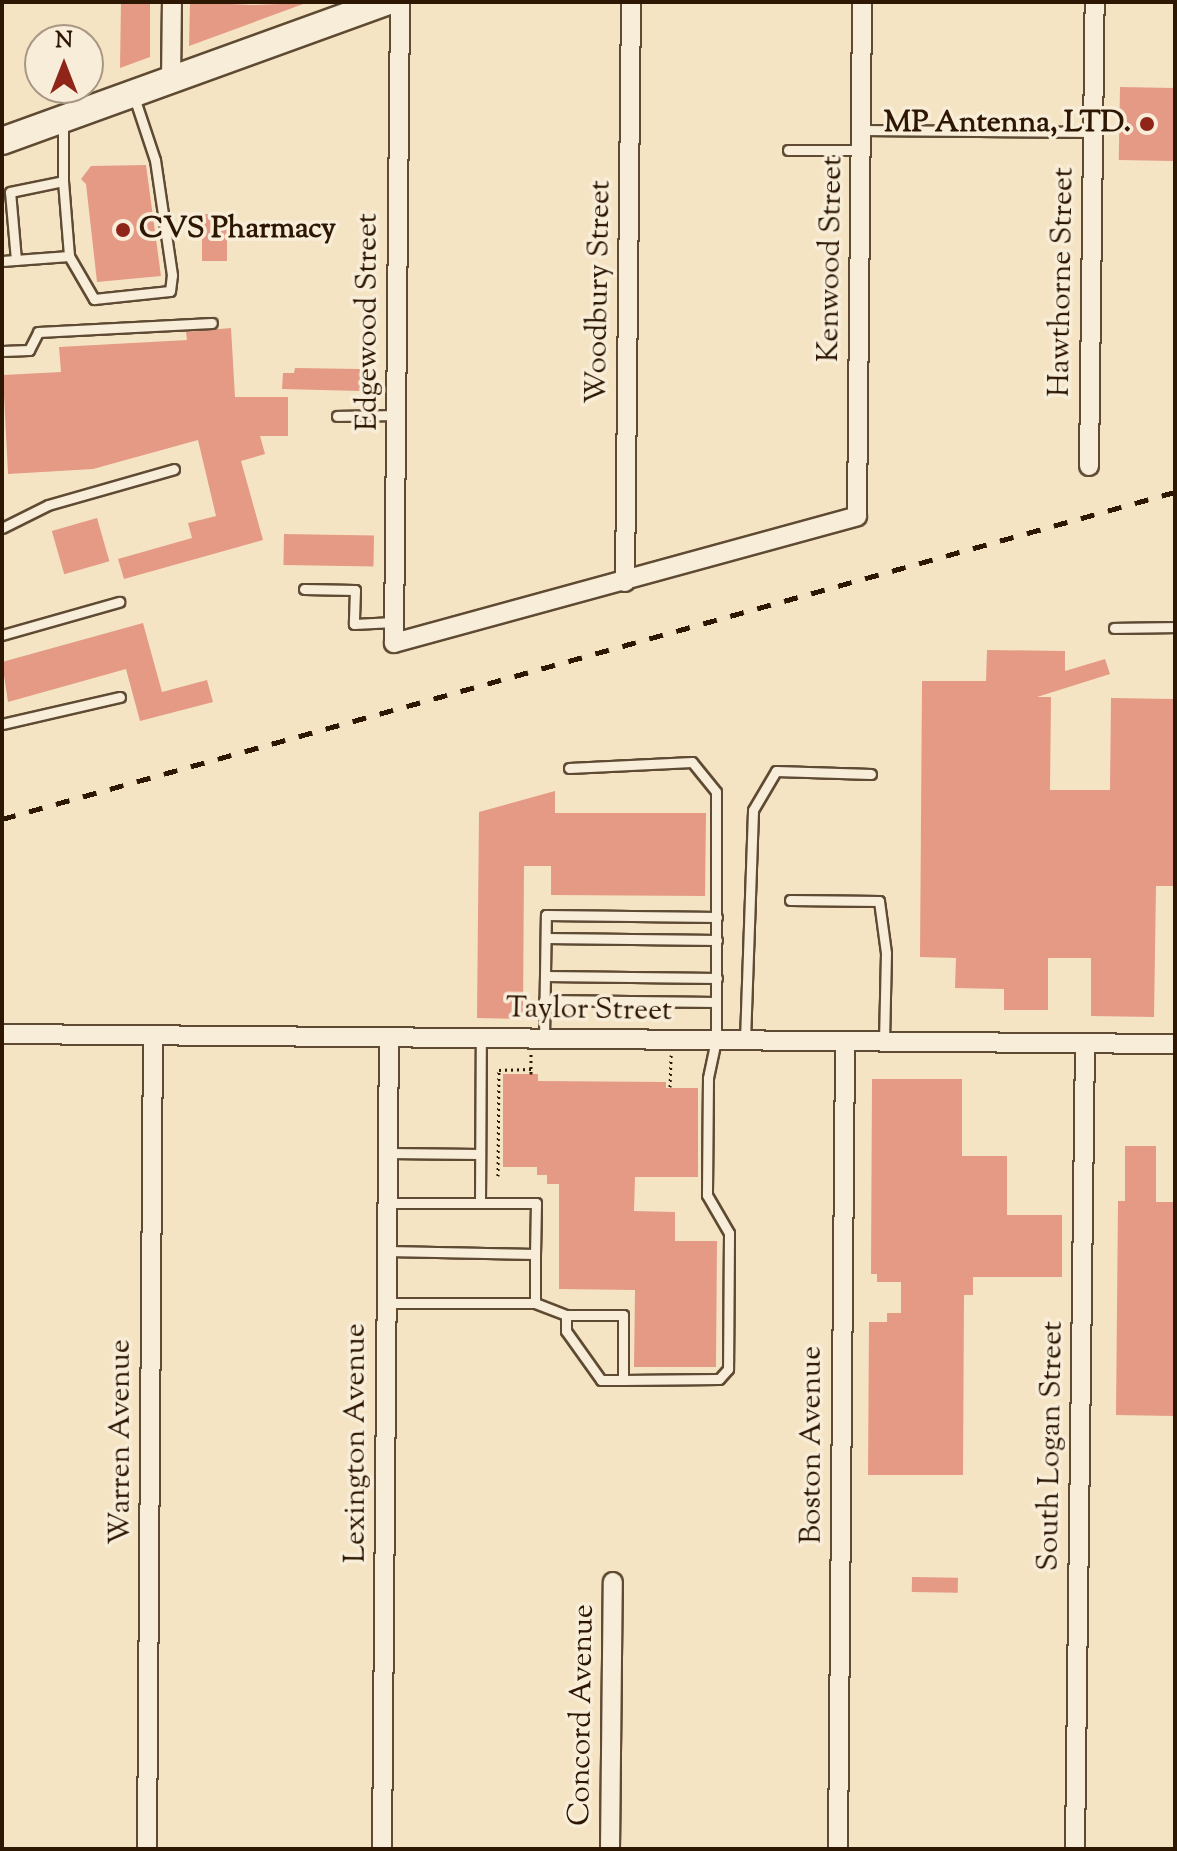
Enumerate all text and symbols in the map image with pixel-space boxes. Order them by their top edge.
north arrow [24,24,104,104]
text: N [55,26,73,58]
place label: MP Antenna, LTD. [884,106,1131,142]
marker: MP Antenna, LTD. [1138,115,1156,133]
street label: Kenwood Street [812,155,852,363]
street label: Hawthorne Street [1043,167,1083,397]
street label: Woodbury Street [580,180,620,404]
place label: CVS Pharmacy [139,212,336,248]
street label: Edgewood Street [351,213,387,431]
marker: CVS Pharmacy [114,221,132,239]
street label: Taylor Street [506,992,672,1030]
street label: South Logan Street [1032,1321,1072,1571]
street label: Lexington Avenue [339,1323,375,1563]
street label: Warren Avenue [104,1339,140,1545]
street label: Boston Avenue [795,1346,831,1544]
street label: Concord Avenue [563,1604,603,1826]

